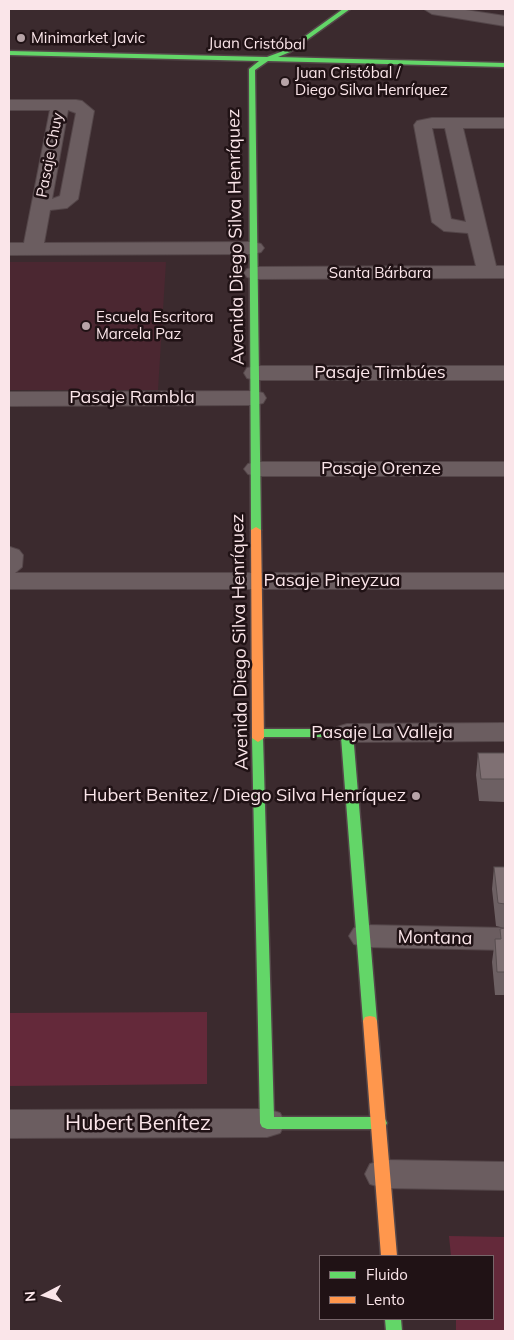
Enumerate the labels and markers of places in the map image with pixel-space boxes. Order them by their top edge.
place label: Minimarket Javic [31,29,145,47]
marker: Minimarket Javic [15,32,27,44]
place label: Juan Cristóbal / Diego Silva Henríquez [295,64,448,99]
marker: Juan Cristóbal / Diego Silva Henríquez [279,76,291,88]
place label: Escuela Escritora Marcela Paz [96,308,214,343]
marker: Escuela Escritora Marcela Paz [80,320,92,332]
place label: Hubert Benitez / Diego Silva Henríquez [83,785,406,807]
marker: Hubert Benitez / Diego Silva Henríquez [410,790,422,802]

